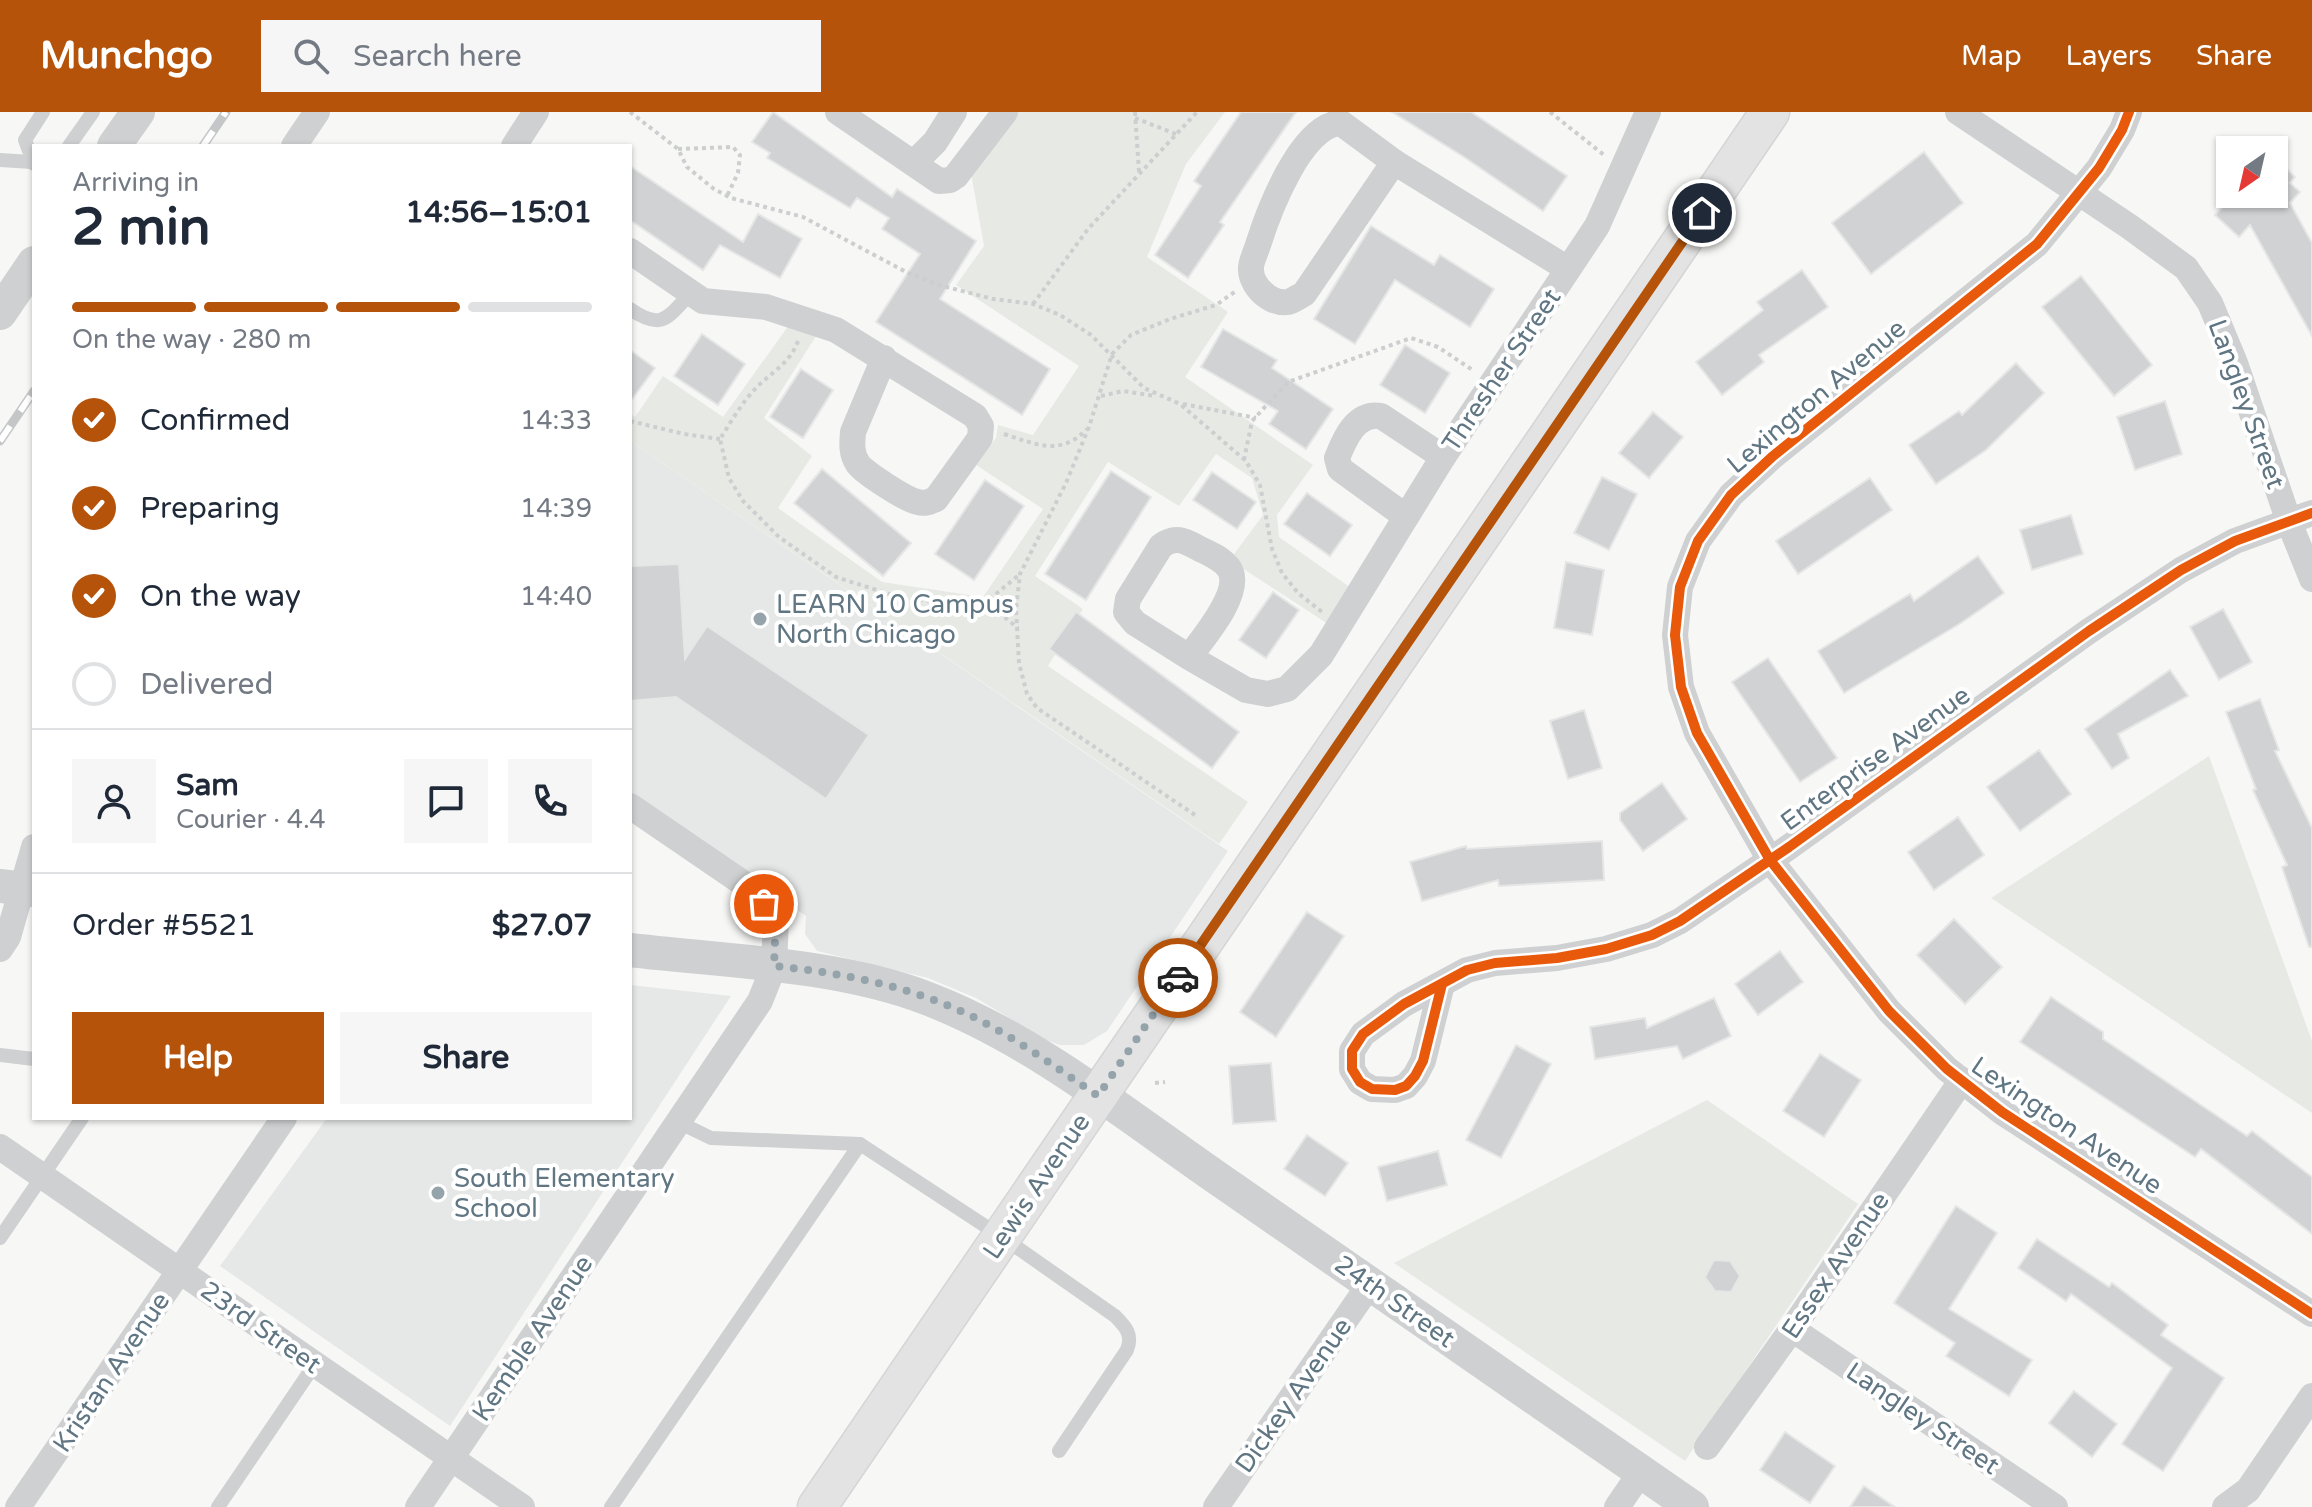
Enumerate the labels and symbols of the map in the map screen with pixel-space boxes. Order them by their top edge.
north arrow [2216,136,2288,208]
pin [1668,179,1736,247]
street label: Thresher Street [1435,283,1567,458]
street label: Lexington Avenue [1721,313,1912,480]
street label: Langley Street [2202,315,2292,493]
place label: LEARN 10 Campus North Chicago [776,589,1014,650]
marker: LEARN 10 Campus North Chicago [751,610,769,628]
street label: Enterprise Avenue [1775,679,1976,837]
pin [730,870,798,938]
courier [1138,938,1218,1018]
street label: Lexington Avenue [1965,1050,2168,1201]
street label: Lewis Avenue [976,1108,1096,1265]
place label: South Elementary School [454,1163,675,1224]
marker: South Elementary School [429,1184,447,1202]
street label: Essex Avenue [1775,1186,1896,1344]
street label: Kemble Avenue [465,1249,599,1427]
street label: 24th Street [1329,1249,1461,1354]
street label: 23rd Street [195,1275,327,1380]
street label: Kristan Avenue [46,1286,176,1458]
street label: Dickey Avenue [1229,1312,1358,1479]
street label: Langley Street [1840,1356,2005,1481]

